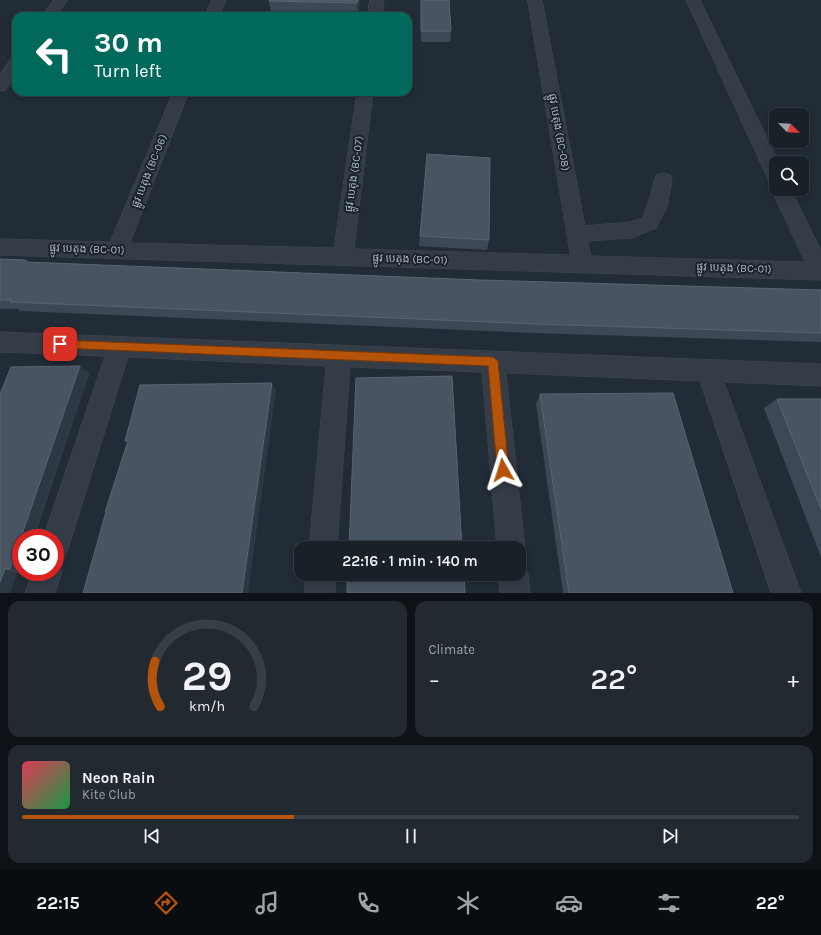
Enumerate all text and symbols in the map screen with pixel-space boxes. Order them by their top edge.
text: 30 m [94,26,163,59]
icon: left [28,28,80,80]
text: Turn left [94,60,162,82]
street label: ផ្លូវ បេតុង (BC-08) [543,92,572,172]
north arrow [769,108,809,148]
map controls [769,108,809,196]
street label: ផ្លូវ បេតុង (BC-06) [128,132,173,211]
street label: ផ្លូវ បេតុង (BC-07) [342,135,369,213]
button: search [769,156,809,196]
street label: ផ្លូវ បេតុង (BC-01) [49,241,125,260]
street label: ផ្លូវ បេតុង (BC-01) [372,251,448,270]
street label: ផ្លូវ បេតុង (BC-01) [696,260,772,279]
pin [43,327,77,361]
icon: arrive [49,333,71,355]
position arrow [482,449,524,491]
speed limit sign: 30 [12,529,64,581]
text: 22:16 · 1 min · 140 m [342,552,478,570]
text: Climate [429,642,475,657]
text: 29 [182,652,233,700]
text: 22° [590,661,637,697]
text: − [429,667,440,693]
text: + [787,667,799,693]
text: km/h [189,698,225,715]
text: Neon Rain [82,769,155,787]
text: Kite Club [82,787,136,802]
icon: previous [141,825,163,847]
icon: pause [400,825,422,847]
icon: next [659,825,681,847]
icon: directions [152,889,180,917]
icon: music [253,889,281,917]
icon: phone [354,889,382,917]
icon: climate [454,889,482,917]
icon: car [555,889,583,917]
icon: filters [655,889,683,917]
text: 22:15 [36,892,80,914]
text: 22° [756,892,785,914]

